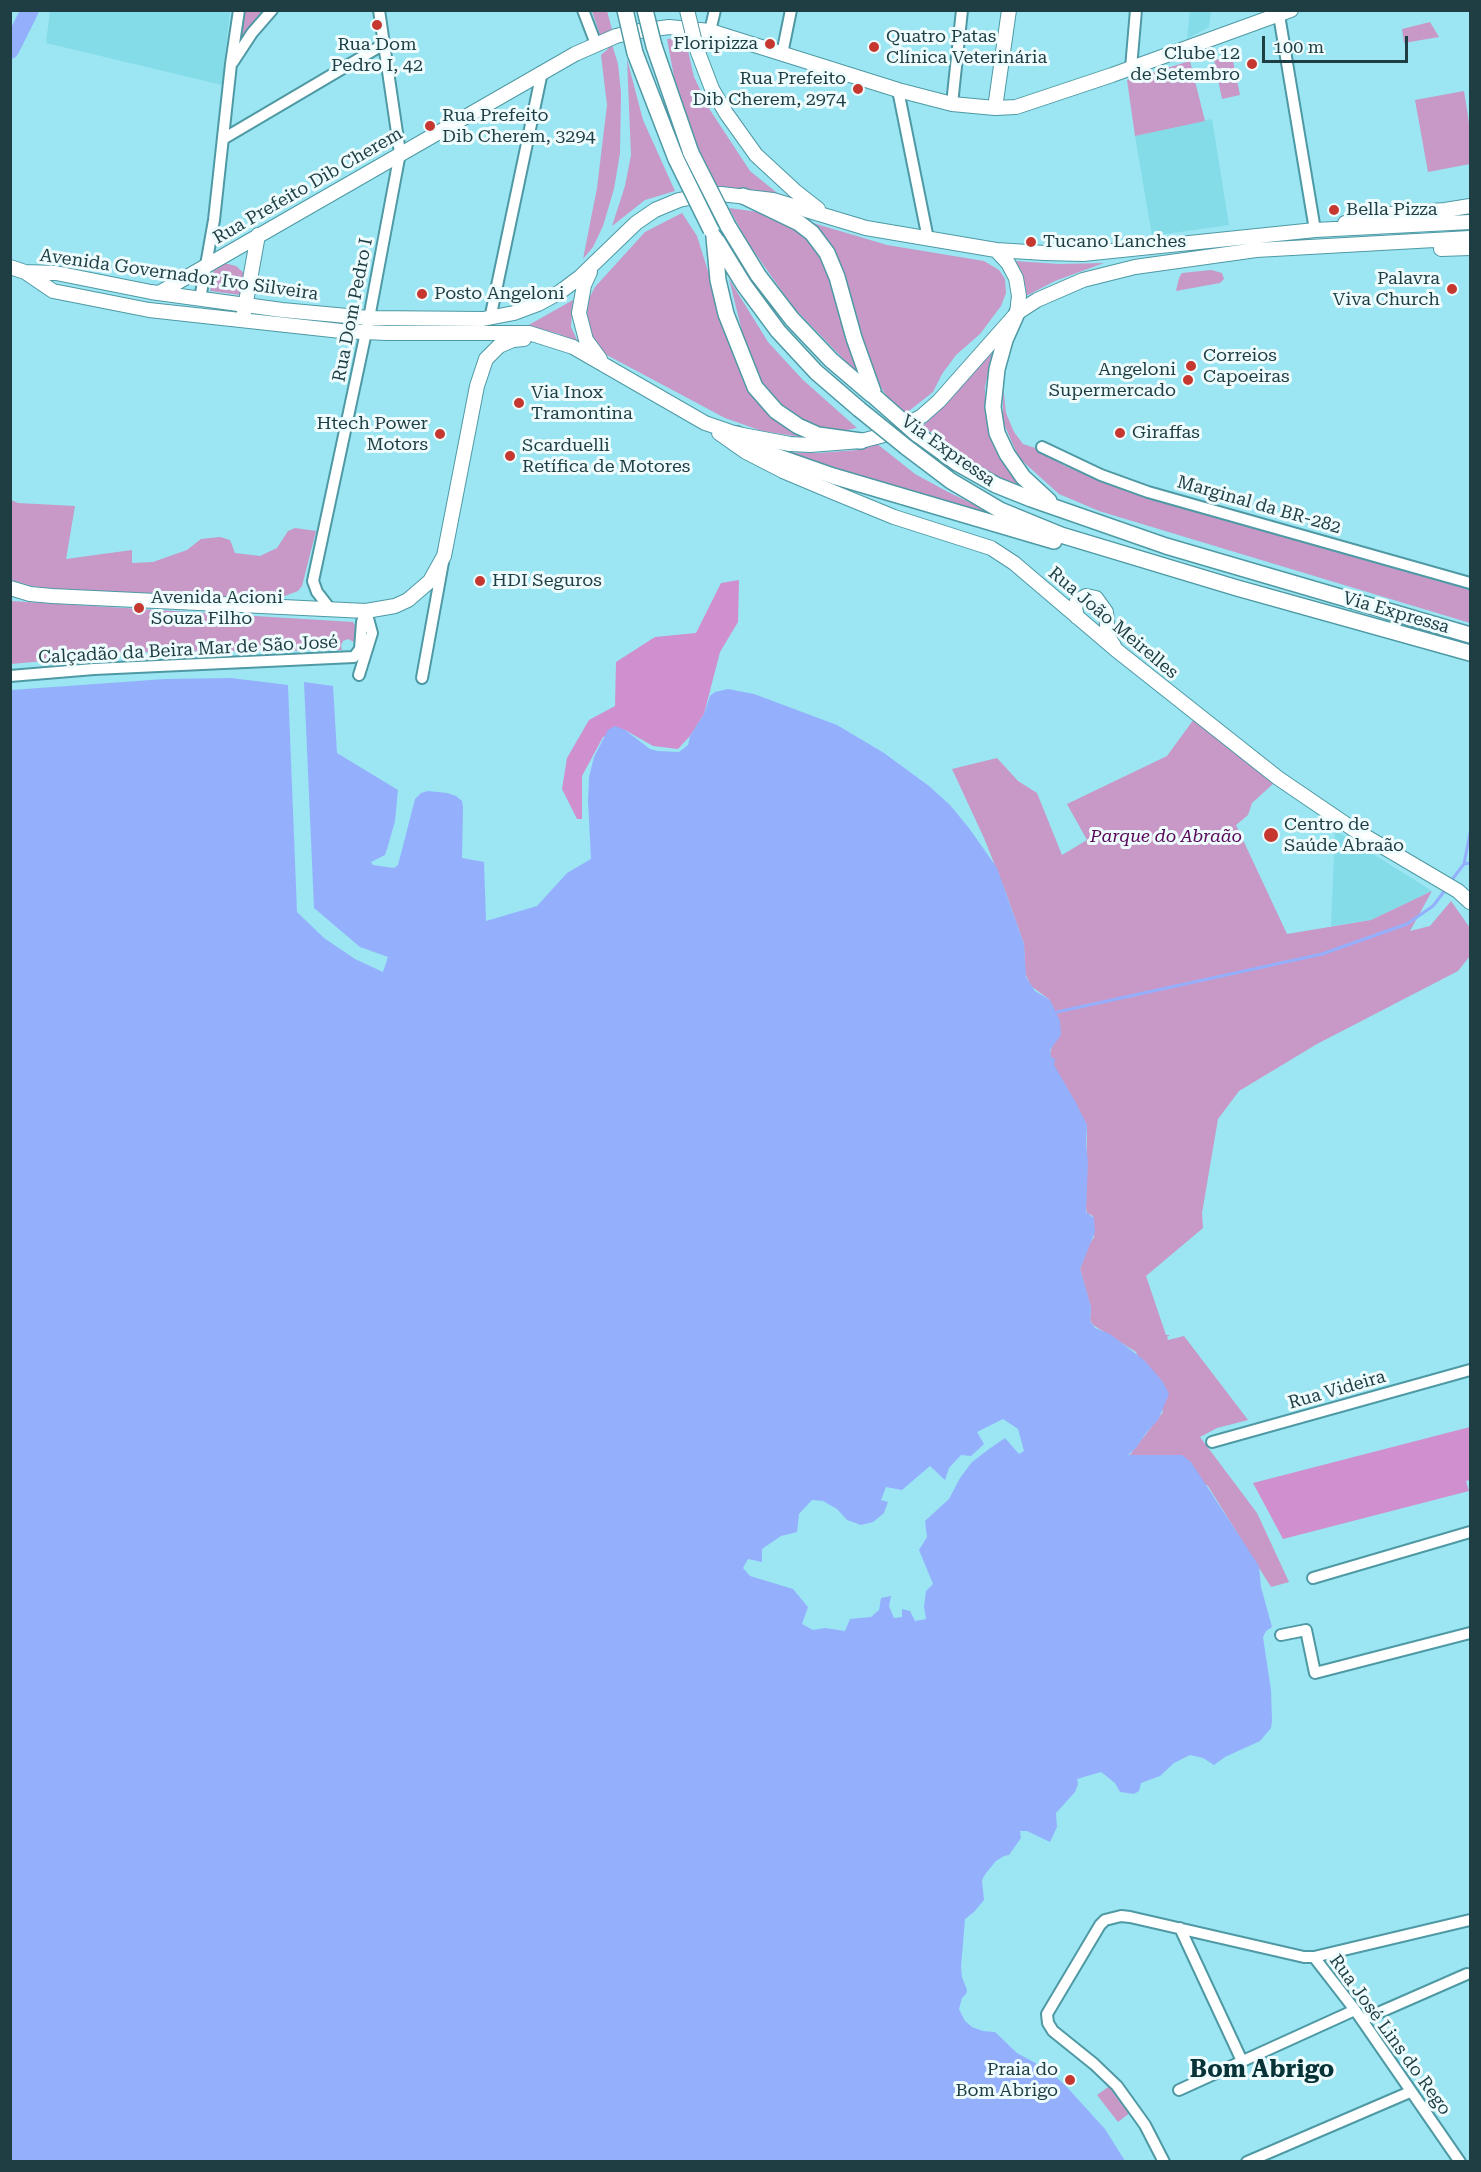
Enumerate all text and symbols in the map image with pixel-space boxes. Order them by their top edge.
marker: Rua Dom Pedro I, 42 [370,18,384,32]
scale bar [1265,24,1410,62]
place label: Quatro Patas Clínica Veterinária [886,26,1047,68]
place label: Floripizza [673,33,758,55]
place label: Rua Dom Pedro I, 42 [331,34,423,76]
text: 100 m [1273,36,1324,57]
marker: Floripizza [763,37,777,51]
marker: Quatro Patas Clínica Veterinária [867,40,881,54]
place label: Clube 12 de Setembro [1130,43,1240,86]
marker: Clube 12 de Setembro [1245,57,1259,71]
place label: Rua Prefeito Dib Cherem, 2974 [692,68,846,110]
marker: Rua Prefeito Dib Cherem, 2974 [851,82,865,96]
place label: Rua Prefeito Dib Cherem, 3294 [442,105,596,148]
marker: Rua Prefeito Dib Cherem, 3294 [423,119,437,133]
street label: Rua Prefeito Dib Cherem [210,123,406,249]
place label: Bella Pizza [1346,199,1437,221]
marker: Bella Pizza [1327,203,1341,217]
place label: Tucano Lanches [1043,231,1186,253]
marker: Tucano Lanches [1024,235,1038,249]
street label: Rua Dom Pedro I [328,236,378,384]
street label: Avenida Governador Ivo Silveira [38,245,320,305]
place label: Palavra Viva Church [1333,268,1440,310]
marker: Palavra Viva Church [1445,282,1459,296]
place label: Posto Angeloni [434,283,565,305]
marker: Posto Angeloni [415,287,429,301]
place label: Correios Capoeiras [1203,345,1290,388]
place label: Angeloni Supermercado [1049,359,1176,401]
marker: Correios Capoeiras [1184,359,1198,373]
marker: Angeloni Supermercado [1181,373,1195,387]
place label: Via Inox Tramontina [531,382,633,424]
marker: Via Inox Tramontina [512,396,526,410]
street label: Via Expressa [897,411,999,491]
place label: Htech Power Motors [317,413,428,456]
place label: Giraffas [1132,422,1200,444]
marker: Giraffas [1113,426,1127,440]
marker: Htech Power Motors [433,427,447,441]
place label: Scarduelli Retífica de Motores [522,435,690,478]
marker: Scarduelli Retífica de Motores [503,449,517,463]
street label: Marginal da BR-282 [1175,471,1343,539]
street label: Rua João Meirelles [1044,562,1182,684]
place label: HDI Seguros [492,570,602,592]
marker: HDI Seguros [473,574,487,588]
place label: Avenida Acioni Souza Filho [151,587,283,630]
street label: Via Expressa [1340,587,1452,639]
marker: Avenida Acioni Souza Filho [132,601,146,615]
street label: Calçadão da Beira Mar de São José [38,631,338,669]
place label: Centro de Saúde Abraão [1284,814,1404,856]
park label: Parque do Abraão [1090,826,1242,848]
marker: Centro de Saúde Abraão [1262,826,1280,844]
street label: Rua Videira [1286,1366,1388,1414]
street label: Rua José Lins do Rego [1325,1951,1455,2119]
district label: Bom Abrigo [1190,2056,1334,2084]
place label: Praia do Bom Abrigo [955,2059,1058,2102]
marker: Praia do Bom Abrigo [1063,2073,1077,2087]

